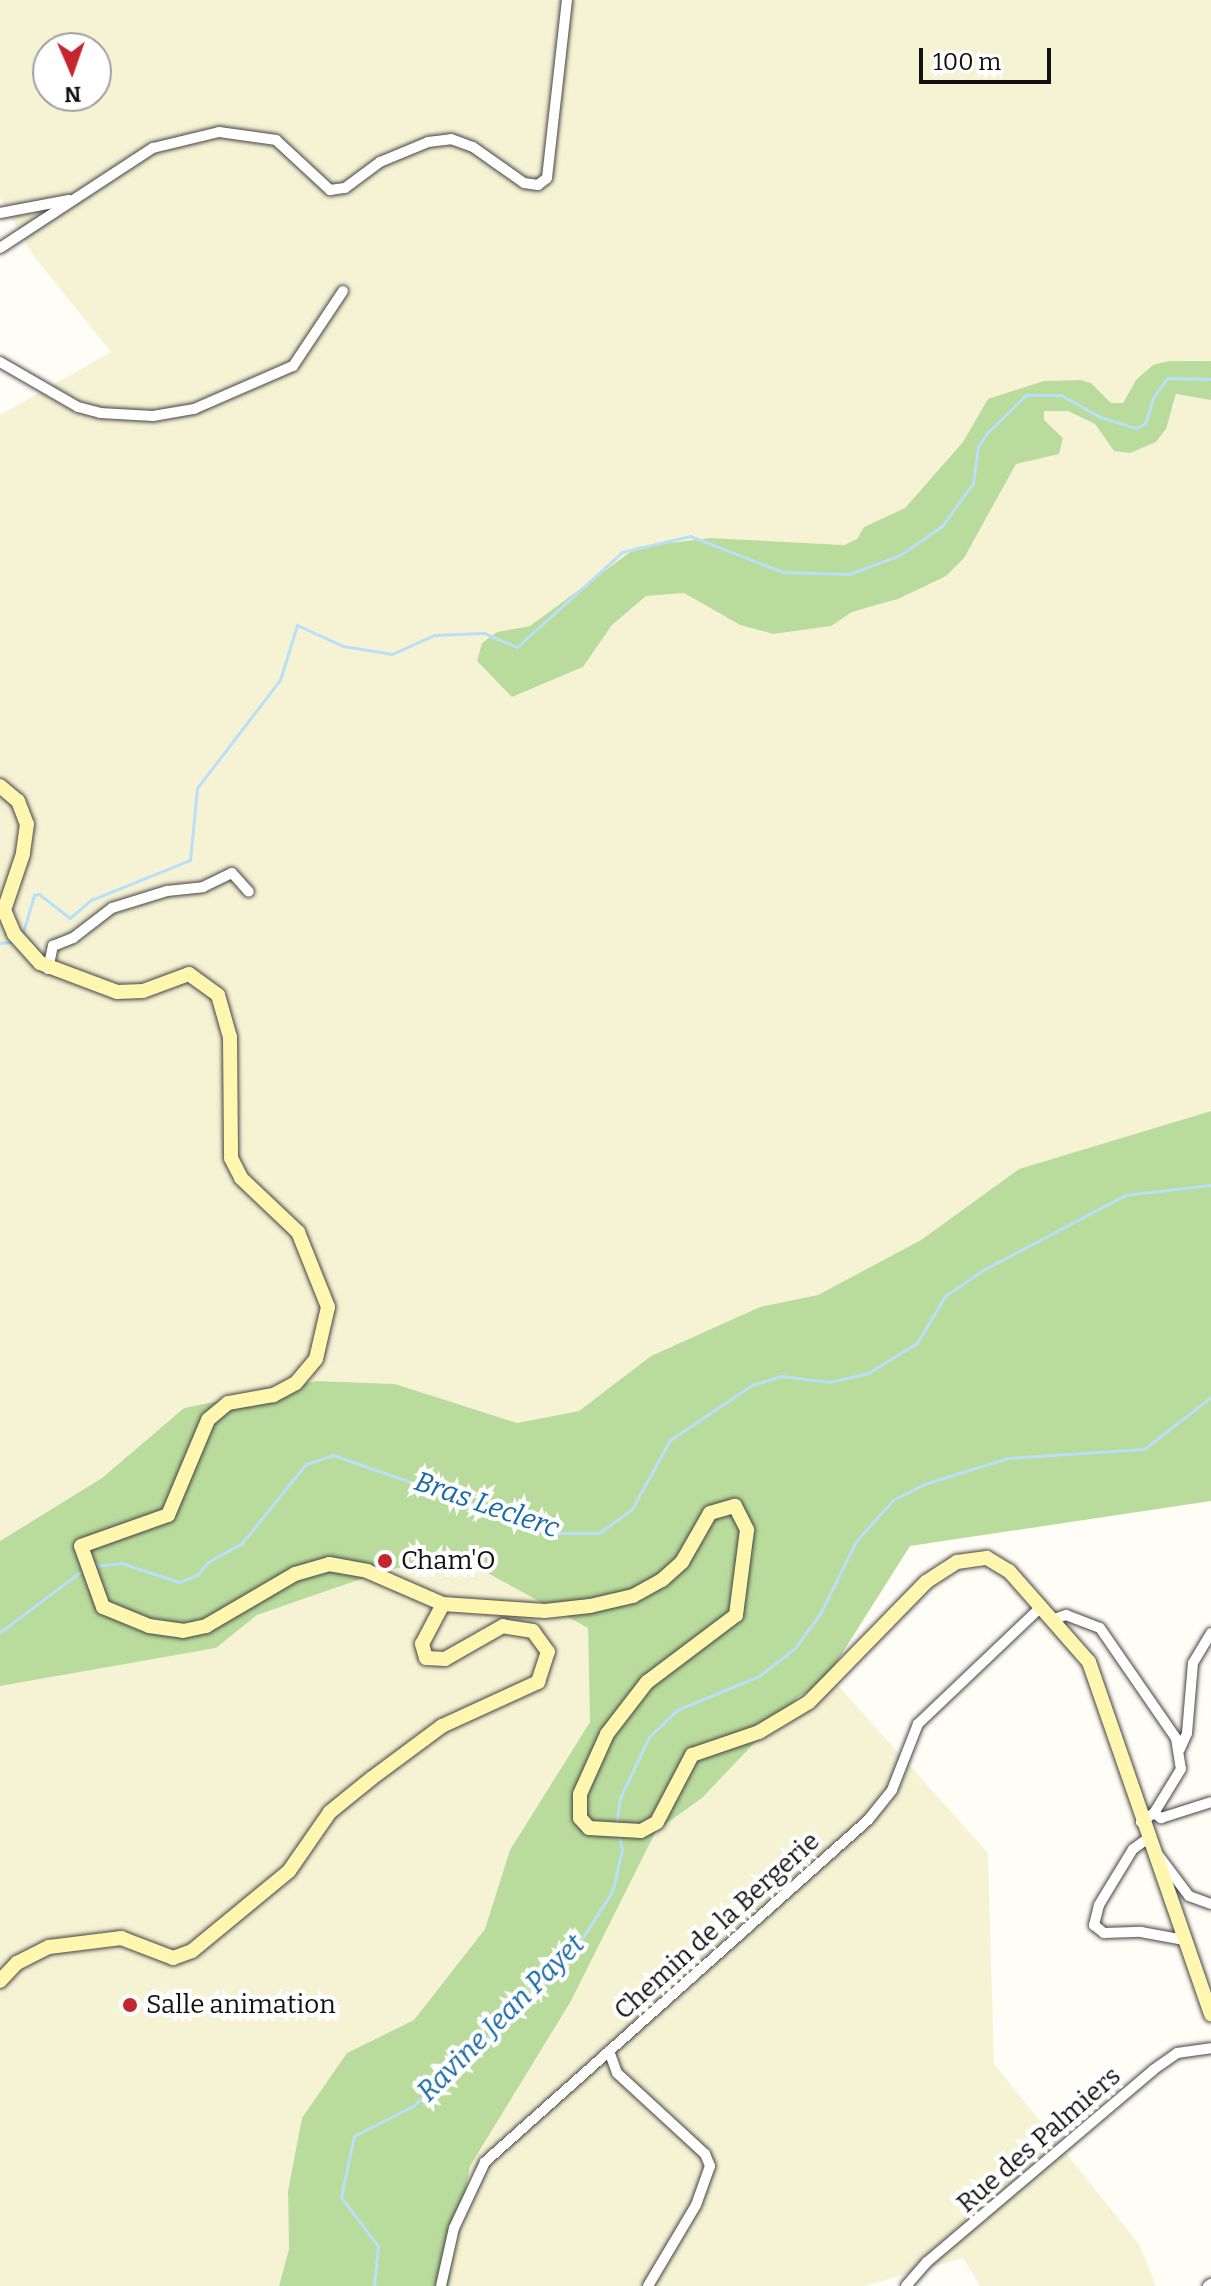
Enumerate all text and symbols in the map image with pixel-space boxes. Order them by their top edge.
north arrow [32,32,112,112]
scale bar [923,32,1055,82]
text: 100 m [933,48,1001,76]
text: N [64,81,82,108]
water label: Bras Leclerc [410,1465,564,1545]
place label: Cham'O [401,1545,496,1577]
marker: Cham'O [376,1552,394,1570]
street label: Chemin de la Bergerie [608,1826,826,2026]
water label: Ravine Jean Payet [411,1928,591,2108]
place label: Salle animation [146,1989,336,2021]
marker: Salle animation [121,1996,139,2014]
street label: Rue des Palmiers [951,2061,1127,2219]

